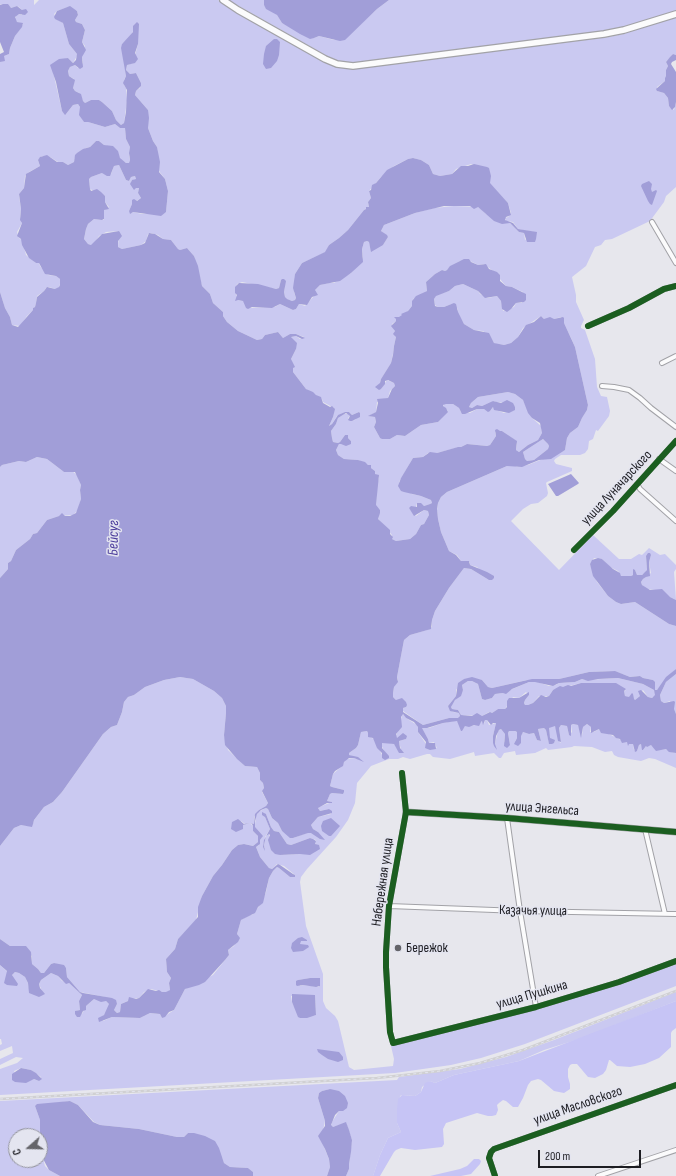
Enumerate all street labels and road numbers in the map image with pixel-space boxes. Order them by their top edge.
street label: улица Луначарского [578,447,656,529]
street label: улица Энгельса [505,798,579,820]
street label: Набережная улица [368,837,398,927]
street label: Казачья улица [499,902,567,920]
street label: улица Пушкина [494,977,570,1013]
street label: улица Масловского [531,1083,625,1129]

